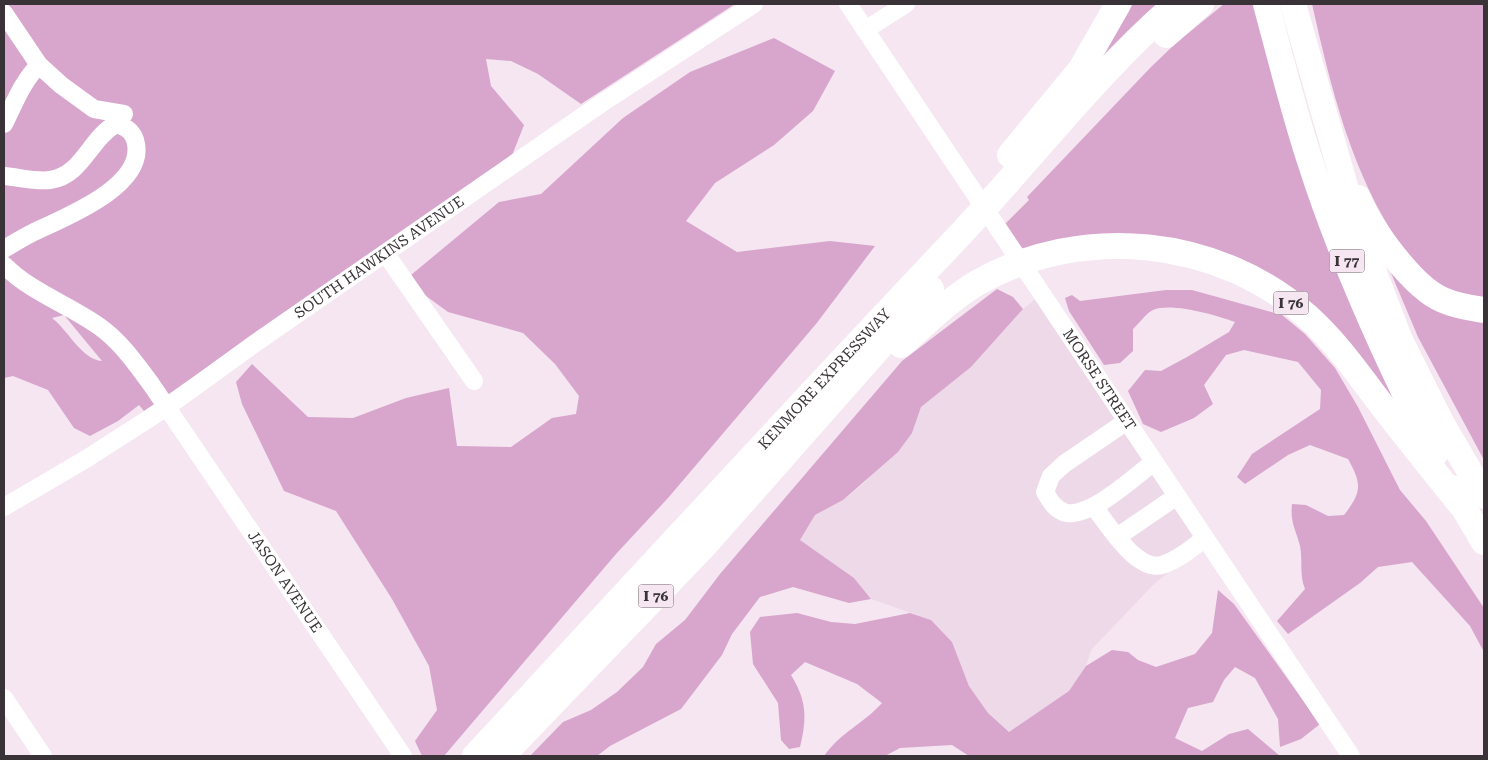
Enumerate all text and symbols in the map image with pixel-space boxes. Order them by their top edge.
street label: SOUTH HAWKINS AVENUE [291,192,468,322]
road number: I 77 [1330,250,1364,272]
road number: I 76 [1274,292,1308,314]
street label: KENMORE EXPRESSWAY [754,304,895,453]
street label: MORSE STREET [1059,326,1140,434]
street label: JASON AVENUE [244,527,326,636]
road number: I 76 [638,584,674,608]

